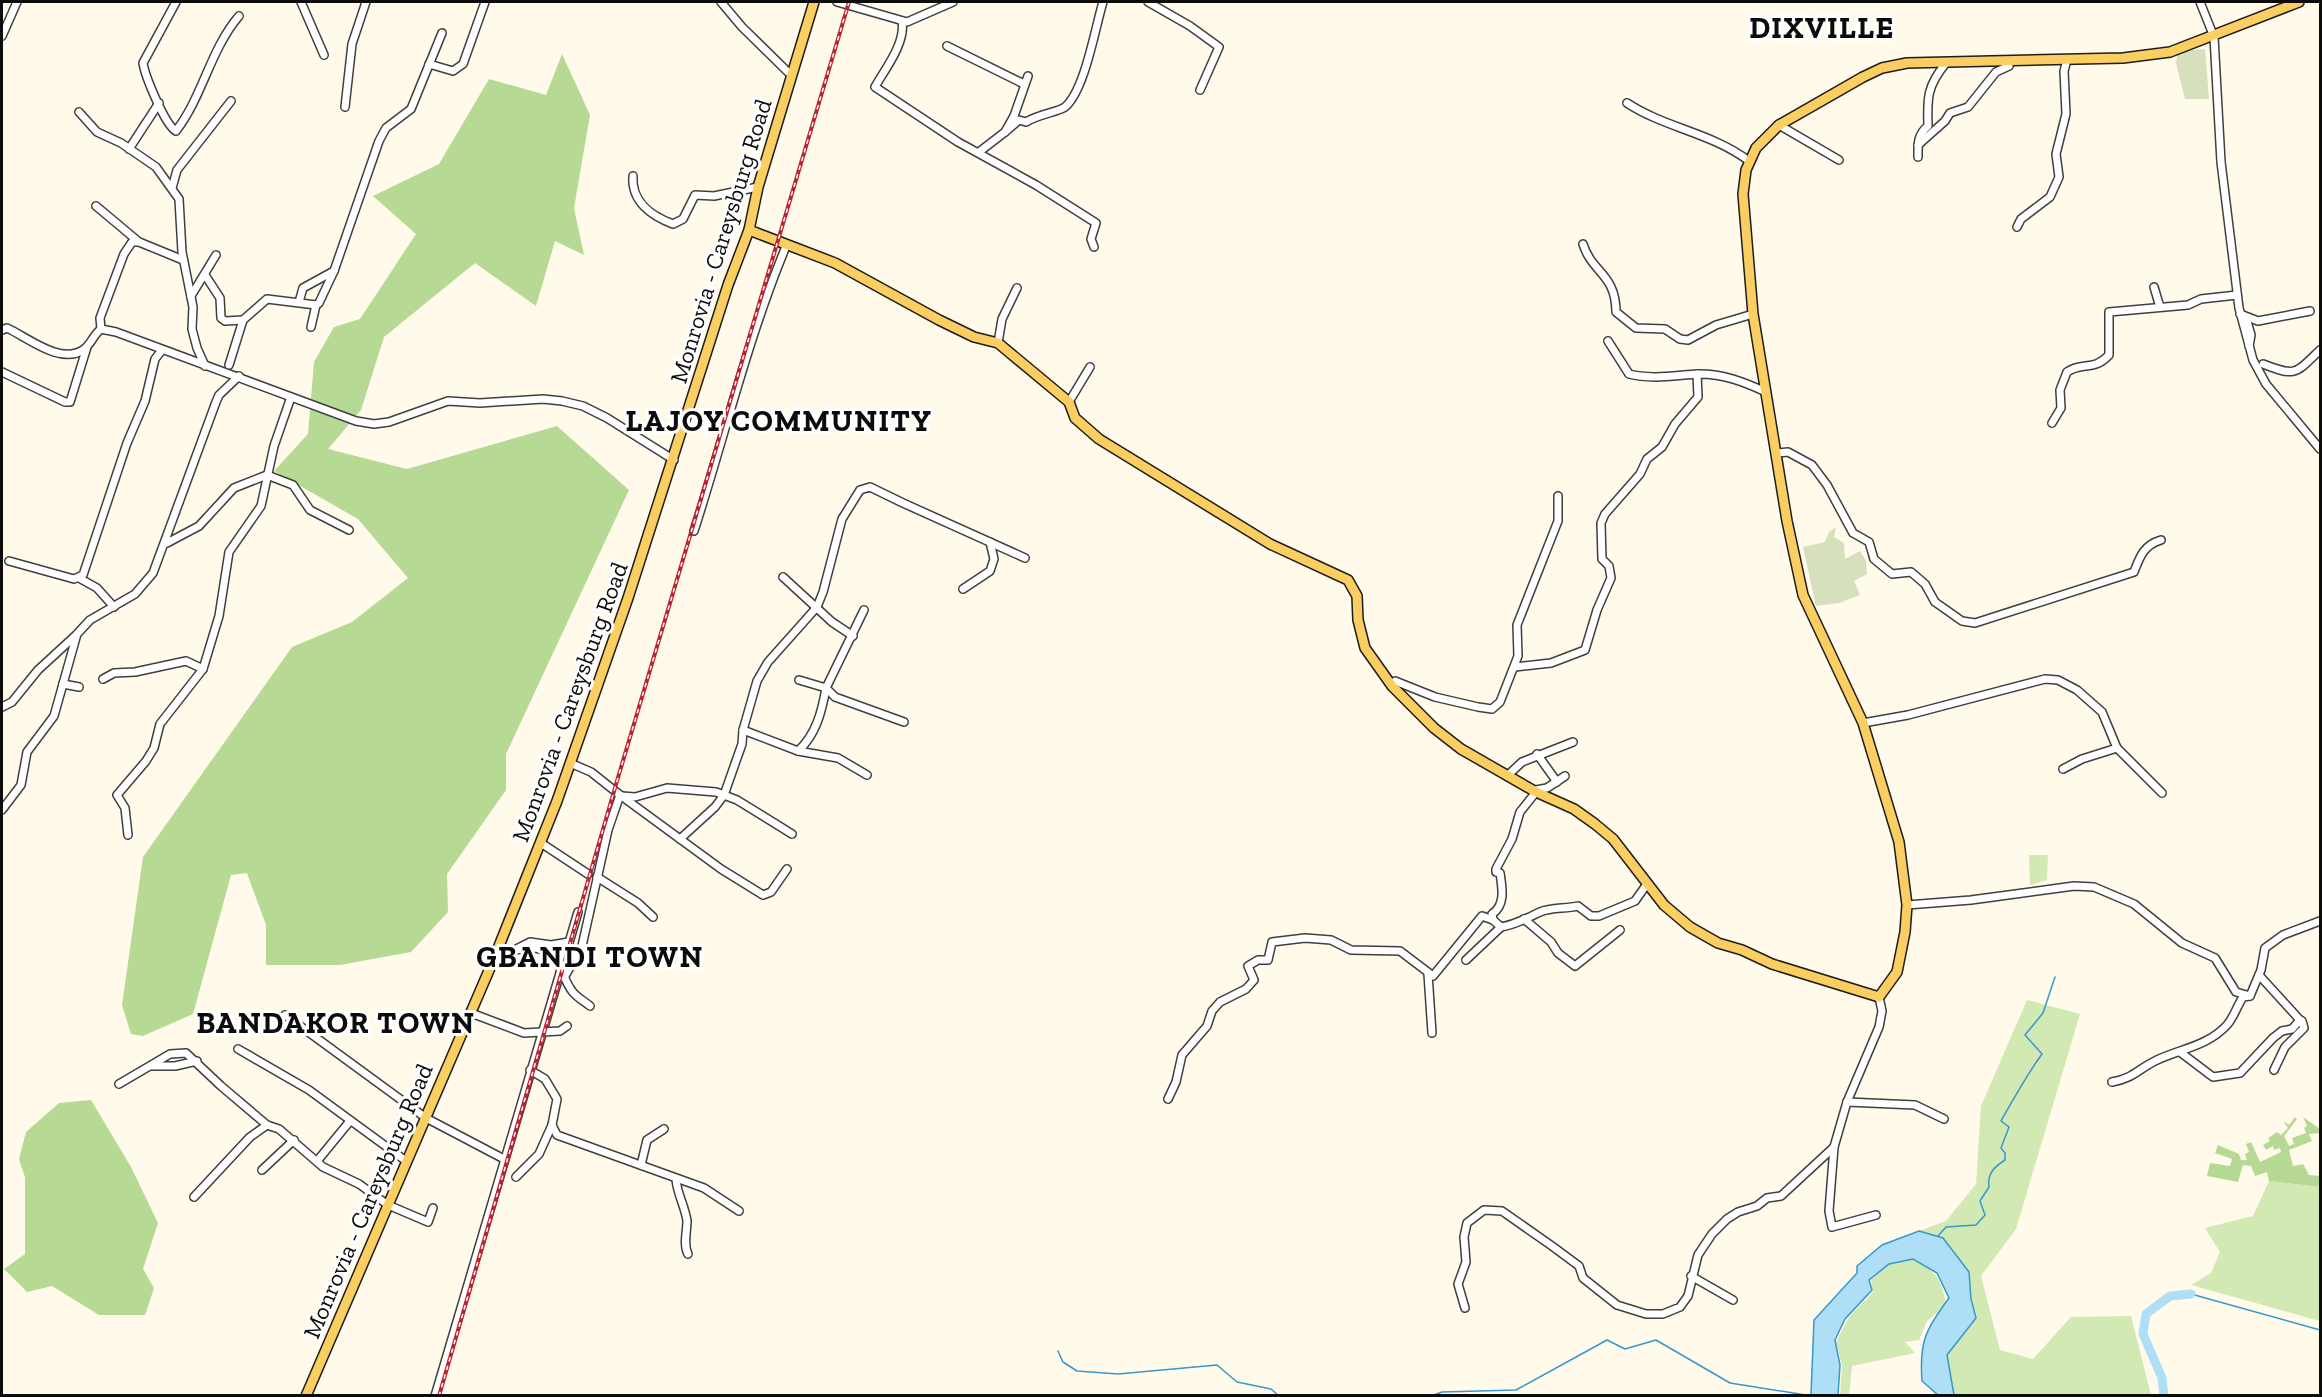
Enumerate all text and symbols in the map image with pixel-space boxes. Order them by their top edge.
district label: DIXVILLE [1749,10,1895,46]
street label: Monrovia - Careysburg Road [663,95,778,386]
district label: LAJOY COMMUNITY [626,403,932,439]
street label: Monrovia - Careysburg Road [505,558,634,846]
district label: GBANDI TOWN [476,939,704,975]
district label: BANDAKOR TOWN [196,1005,476,1041]
street label: Monrovia - Careysburg Road [296,1059,439,1342]

